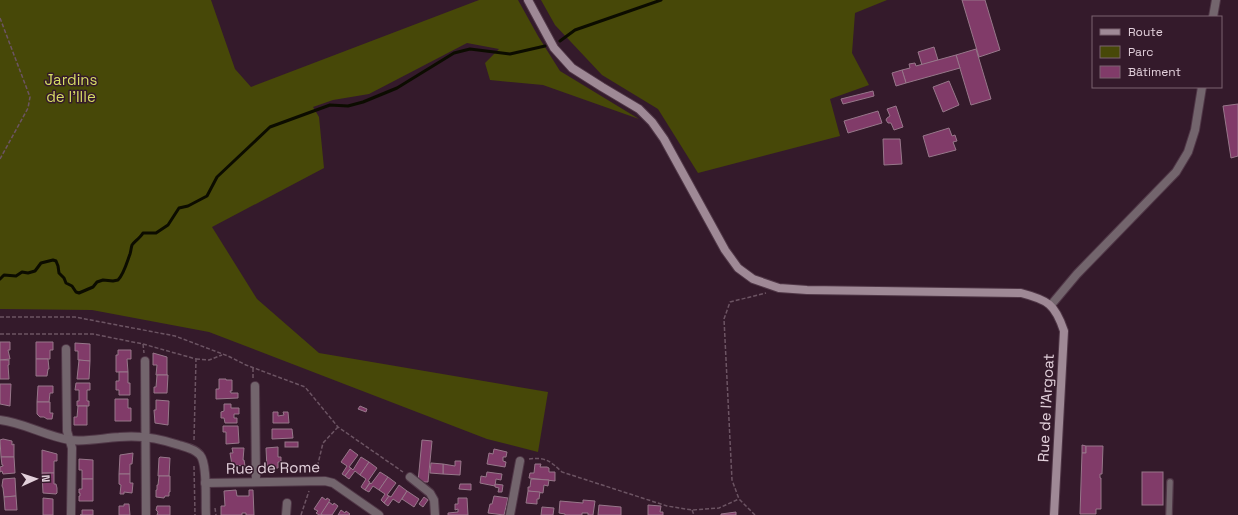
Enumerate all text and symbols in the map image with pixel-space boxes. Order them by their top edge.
legend [1092,16,1222,88]
text: Route [1128,24,1163,40]
text: Parc [1128,44,1153,60]
text: Bâtiment [1128,64,1181,80]
park label: Jardins de l'Ille [45,70,98,106]
street label: Rue de l'Argoat [1033,353,1058,463]
street label: Rue de Rome [226,457,320,478]
north arrow [16,459,56,499]
text: N [39,474,53,483]

